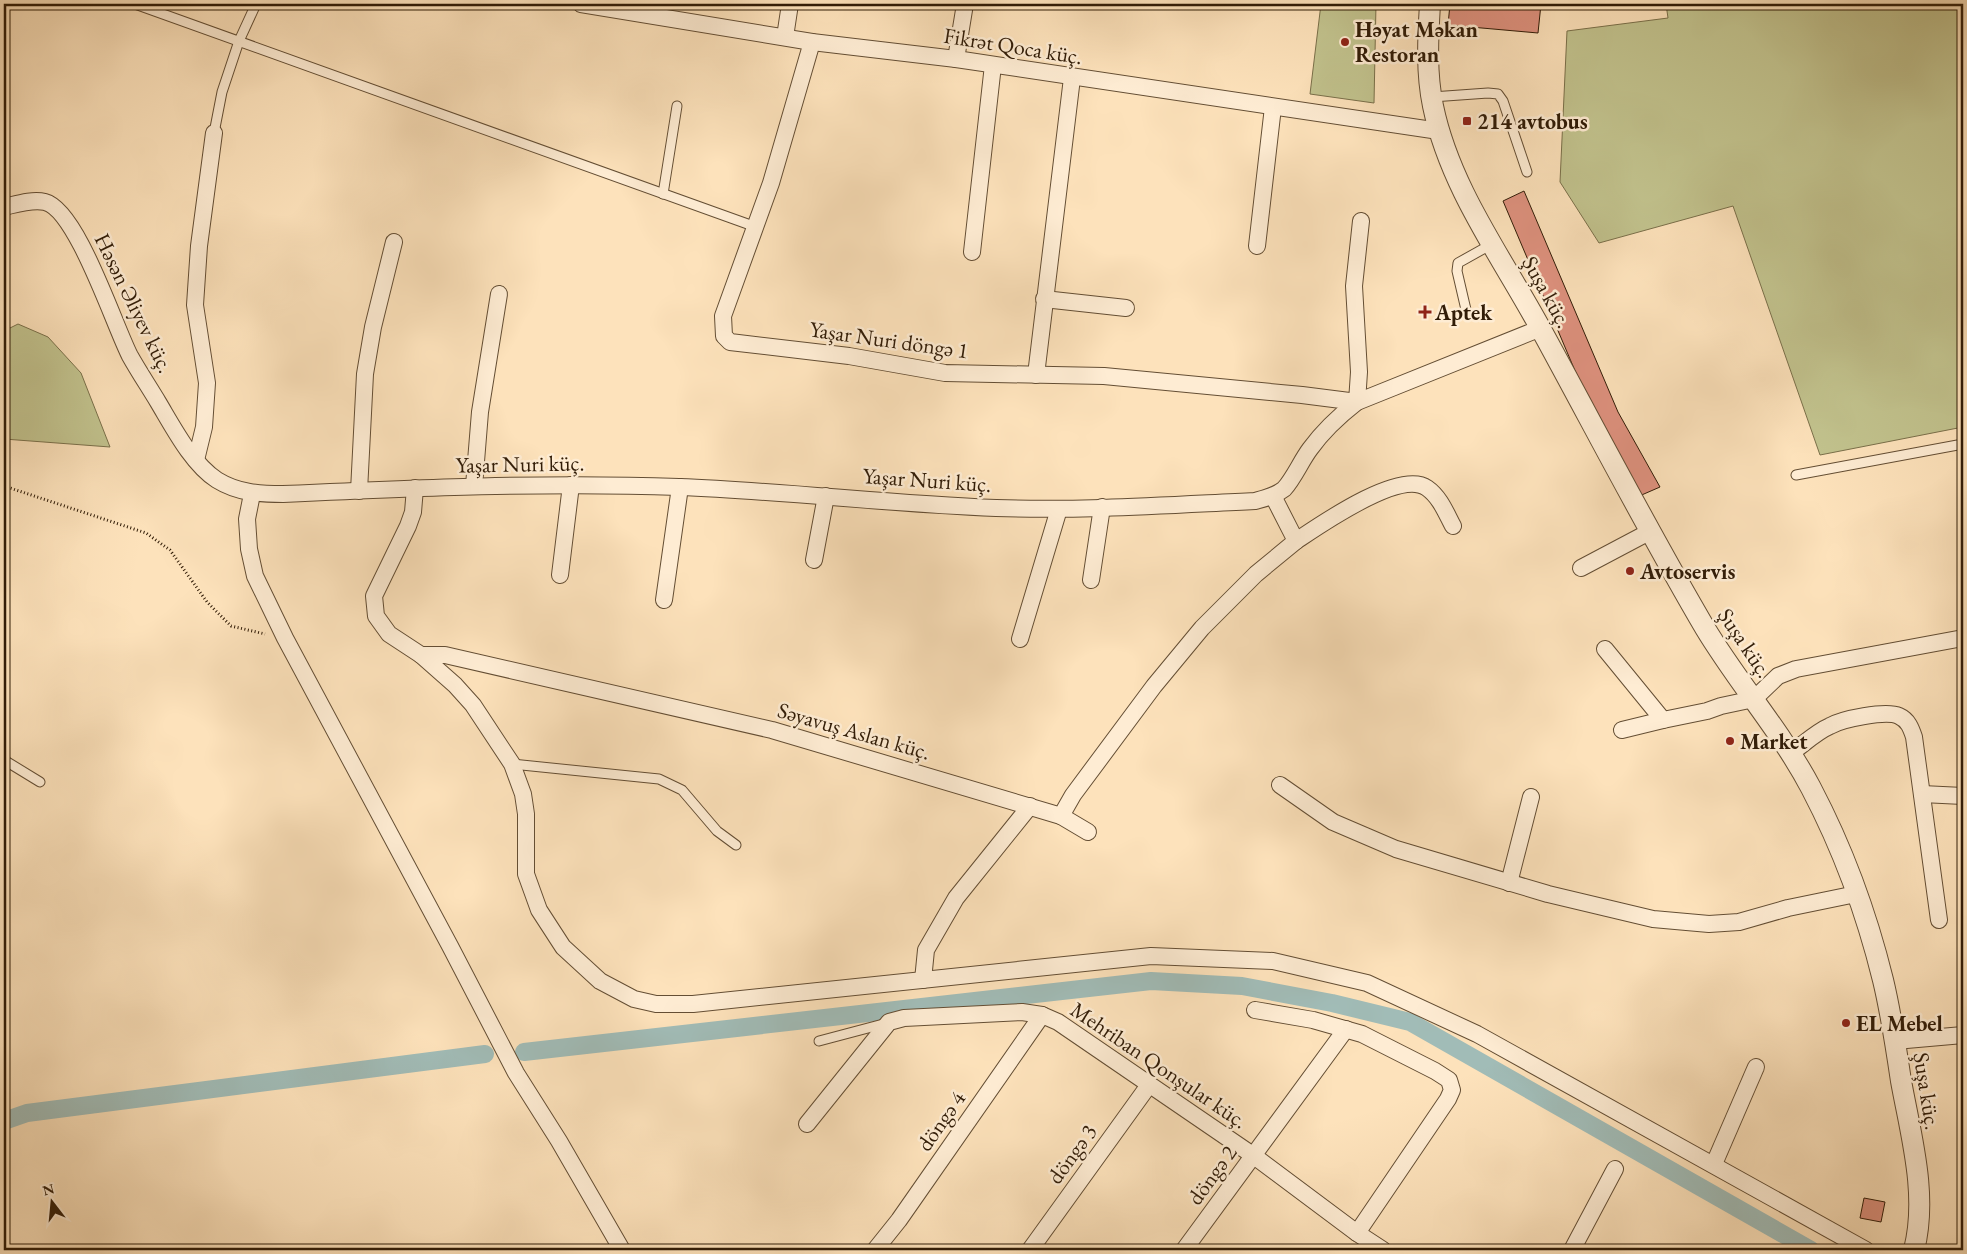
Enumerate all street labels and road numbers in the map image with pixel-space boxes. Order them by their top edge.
street label: Fikrət Qoca küç. [942,21,1084,71]
street label: Həsən Əliyev küç. [88,228,180,378]
street label: Şuşa küç. [1515,251,1579,333]
street label: Yaşar Nuri döngə 1 [808,314,970,366]
street label: Yaşar Nuri küç. [455,448,585,480]
street label: Yaşar Nuri küç. [862,461,992,499]
street label: Şuşa küç. [1711,603,1779,683]
street label: Səyavuş Aslan küç. [774,695,934,767]
street label: Mehriban Qonşular küç. [1065,995,1253,1135]
street label: Şuşa küç. [1907,1050,1947,1132]
street label: döngə 4 [910,1085,972,1157]
street label: döngə 3 [1041,1118,1103,1190]
street label: döngə 2 [1181,1139,1244,1211]

